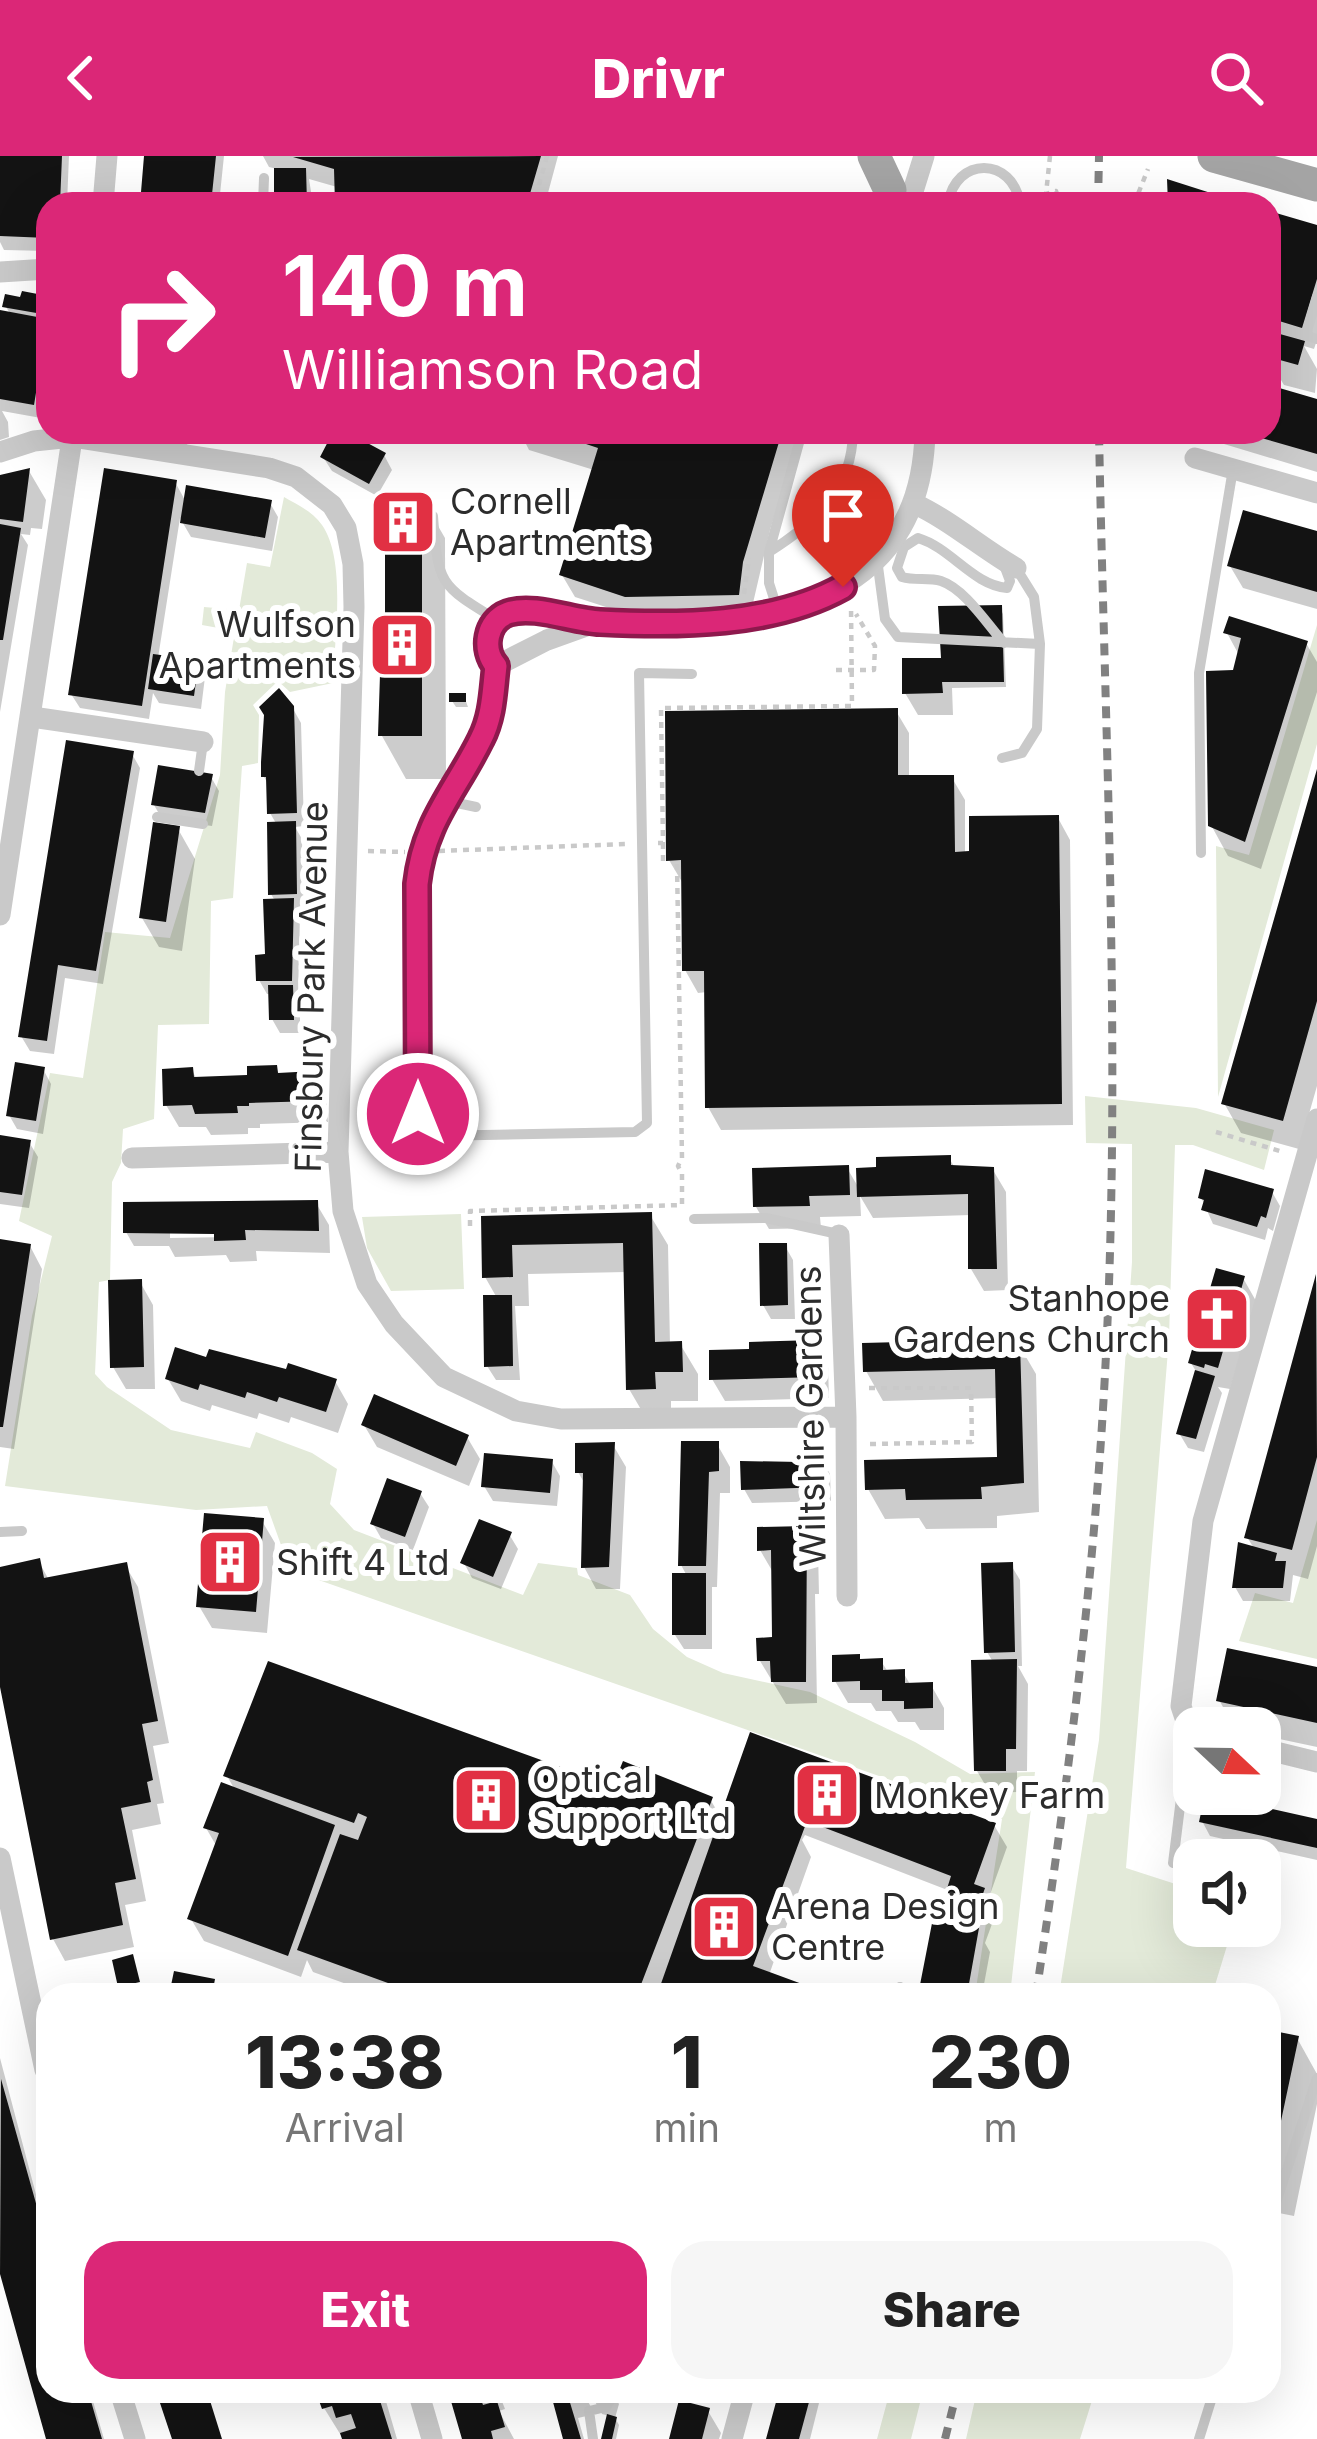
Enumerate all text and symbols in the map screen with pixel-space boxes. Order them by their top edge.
icon: back [48,45,114,111]
icon: search [1203,45,1269,111]
text: Drivr [592,46,725,111]
text: 140 m [282,235,528,336]
icon: right [84,240,240,396]
text: Williamson Road [282,337,703,402]
pin [792,464,894,587]
place label: Cornell Apartments [450,479,648,564]
icon: arrive [810,482,876,548]
building icon: Cornell Apartments [368,487,438,557]
place label: Wulfson Apartments [158,602,356,687]
building icon: Wulfson Apartments [367,610,437,680]
street label: Finsbury Park Avenue [286,801,336,1173]
position arrow [355,1051,481,1177]
street label: Wiltshire Gardens [785,1265,835,1567]
place label: Stanhope Gardens Church [893,1276,1170,1361]
church icon: Stanhope Gardens Church [1182,1284,1252,1354]
building icon: Shift 4 Ltd [195,1527,265,1597]
place label: Shift 4 Ltd [276,1540,450,1584]
north arrow [1173,1707,1281,1815]
map controls [1173,1707,1281,1947]
place label: Optical Support Ltd [532,1757,731,1842]
building icon: Monkey Farm [792,1760,862,1830]
building icon: Optical Support Ltd [451,1765,521,1835]
place label: Monkey Farm [874,1773,1105,1817]
button: sound [1173,1839,1281,1947]
place label: Arena Design Centre [771,1884,999,1969]
building icon: Arena Design Centre [689,1892,759,1962]
text: 13:38 [245,2018,444,2105]
text: 1 [671,2018,703,2105]
text: 230 [929,2018,1072,2105]
text: Arrival [285,2104,405,2151]
text: min [653,2104,720,2151]
text: m [983,2104,1018,2151]
button: Exit [84,2241,647,2379]
button: Share [671,2241,1233,2379]

